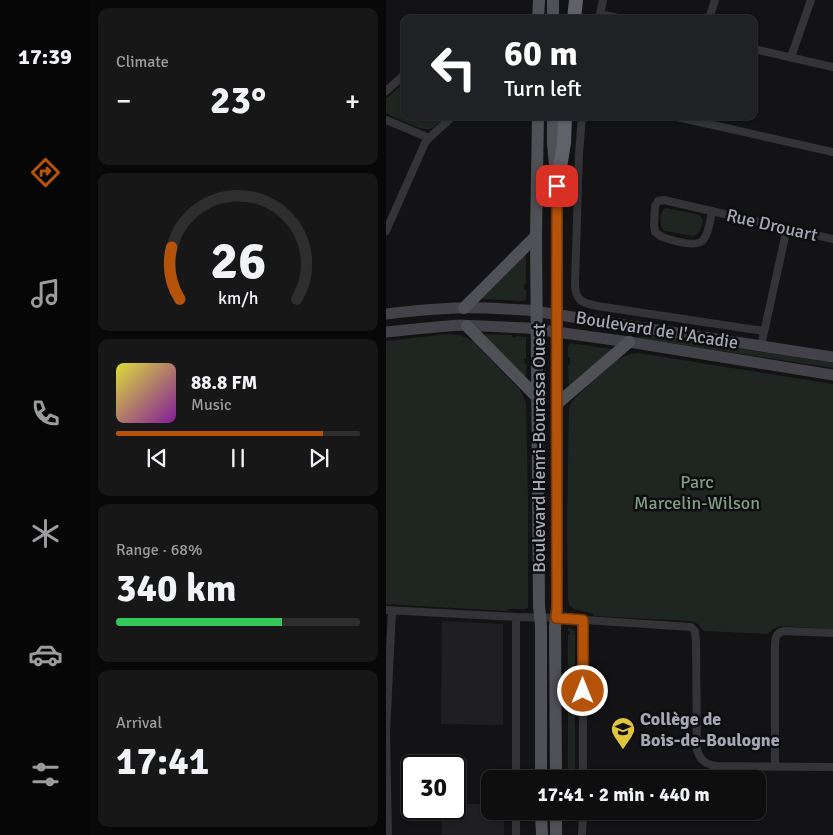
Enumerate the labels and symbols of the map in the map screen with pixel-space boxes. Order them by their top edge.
pin [536,165,578,207]
street label: Rue Drouart [724,204,820,246]
street label: Boulevard de l'Acadie [574,306,740,354]
street label: Boulevard Henri-Bourassa Ouest [528,323,550,573]
park label: Parc Marcelin-Wilson [634,471,760,514]
position arrow [556,664,608,716]
place label: Collège de Bois-de-Boulogne [640,708,780,751]
school or university icon: Collège de Bois-de-Boulogne [610,716,636,750]
speed limit sign: 30 [401,755,466,820]

